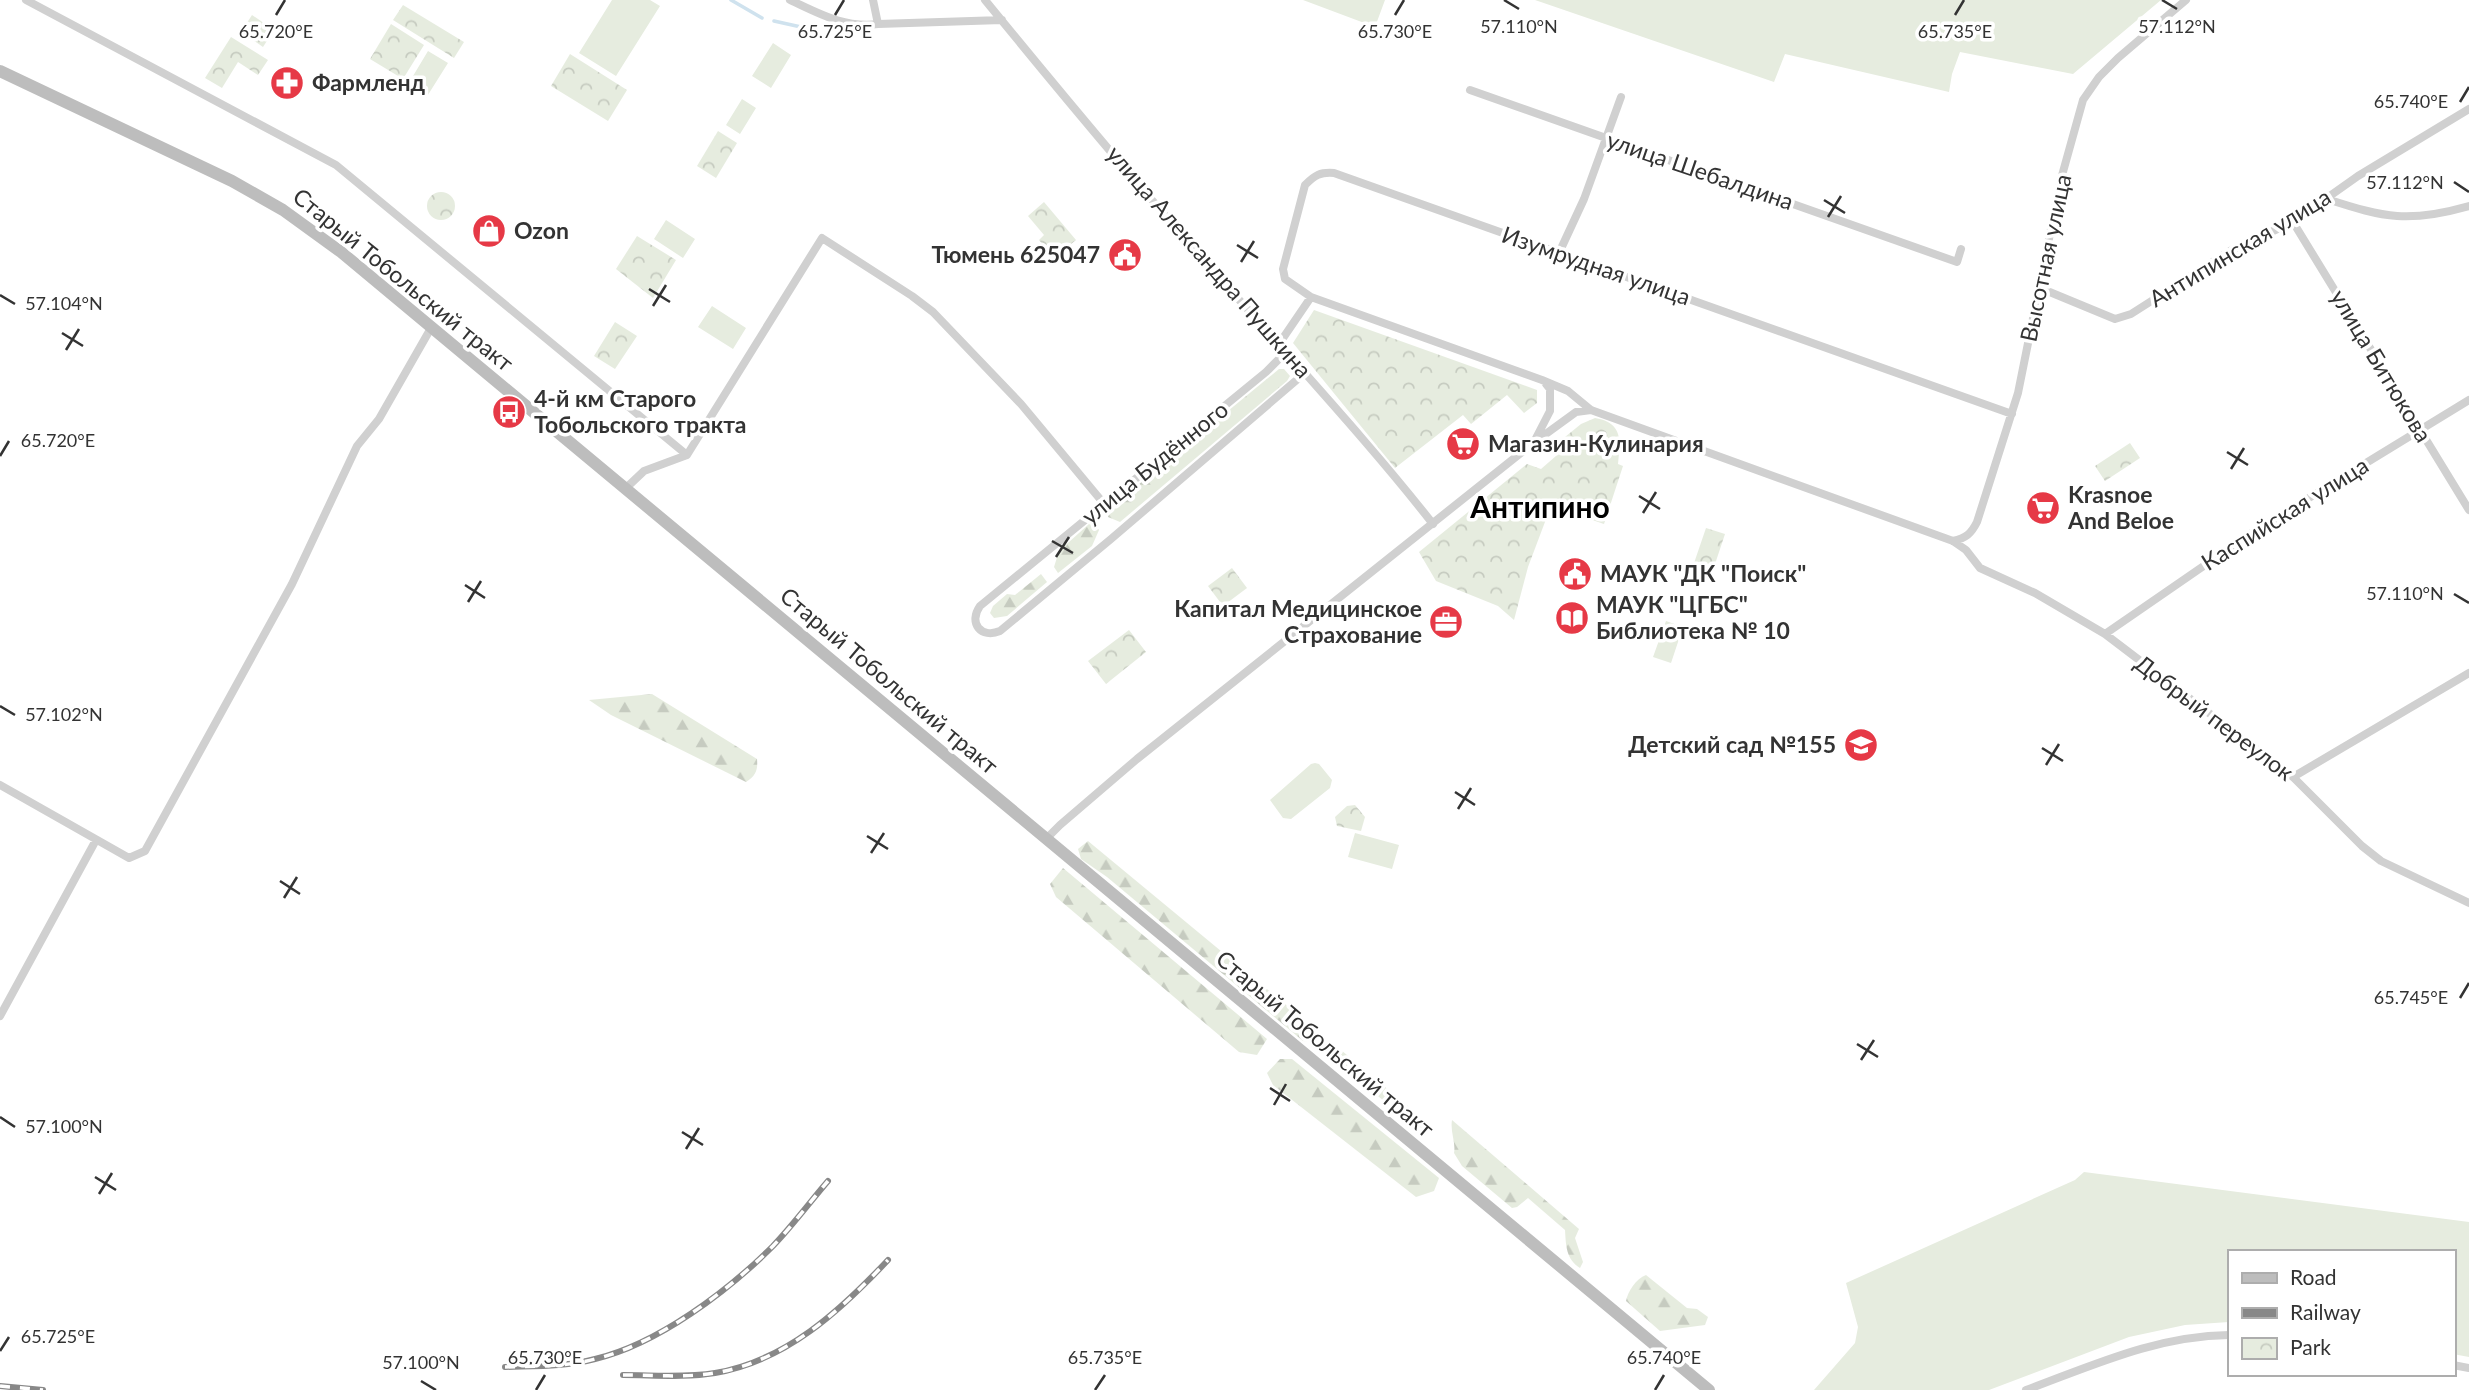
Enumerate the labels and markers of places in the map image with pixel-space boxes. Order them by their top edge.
pharmacy icon: Фармленд [268,64,306,102]
place label: Фармленд [312,68,426,96]
shop icon: Ozon [470,212,508,250]
place label: Ozon [514,216,569,244]
public building icon: Тюмень 625047 [1106,236,1144,274]
place label: Тюмень 625047 [931,240,1100,268]
place label: 4-й км Старого Тобольского тракта [534,384,747,438]
bus stop icon: 4-й км Старого Тобольского тракта [490,393,528,431]
supermarket icon: Магазин-Кулинария [1444,425,1482,463]
place label: Магазин-Кулинария [1488,429,1704,457]
place label: Krasnoe And Beloe [2067,480,2174,534]
supermarket icon: Krasnoe And Beloe [2024,489,2062,527]
public building icon: МАУК "ДК "Поиск" [1556,555,1594,593]
place label: МАУК "ДК "Поиск" [1600,559,1806,587]
place label: МАУК "ЦГБС" Библиотека № 10 [1596,590,1790,644]
place label: Капитал Медицинское Страхование [1174,594,1422,648]
library icon: МАУК "ЦГБС" Библиотека № 10 [1553,599,1591,637]
office icon: Капитал Медицинское Страхование [1427,603,1465,641]
school or university icon: Детский сад №155 [1842,726,1880,764]
place label: Детский сад №155 [1628,730,1836,758]

